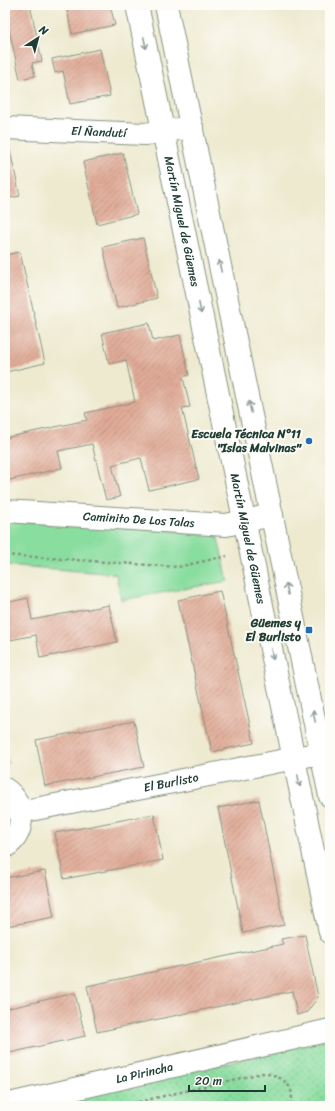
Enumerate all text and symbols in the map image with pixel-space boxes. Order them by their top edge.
north arrow [18,18,58,58]
text: N [34,20,53,40]
one-way arrow [142,36,150,49]
street label: El Ñandutí [71,120,129,144]
street label: Martín Miguel de Güemes [158,154,206,289]
one-way arrow [216,260,224,273]
one-way arrow [197,301,205,314]
one-way arrow [245,401,253,414]
place label: Escuela Técnica N°11 "Islas Malvinas" [191,423,302,459]
marker: Escuela Técnica N°11 "Islas Malvinas" [304,436,314,446]
street label: Martín Miguel de Güemes [224,471,273,606]
street label: Caminito De Los Talas [82,505,195,534]
one-way arrow [283,583,291,596]
place label: Güemes y El Burlisto [245,612,302,648]
marker: Güemes y El Burlisto [304,625,314,635]
one-way arrow [269,647,277,660]
one-way arrow [309,710,317,723]
street label: El Burlisto [142,766,201,799]
one-way arrow [295,775,303,788]
street label: La Pirincha [114,1056,175,1090]
scale bar [189,1067,265,1093]
text: 20 m [195,1070,222,1092]

